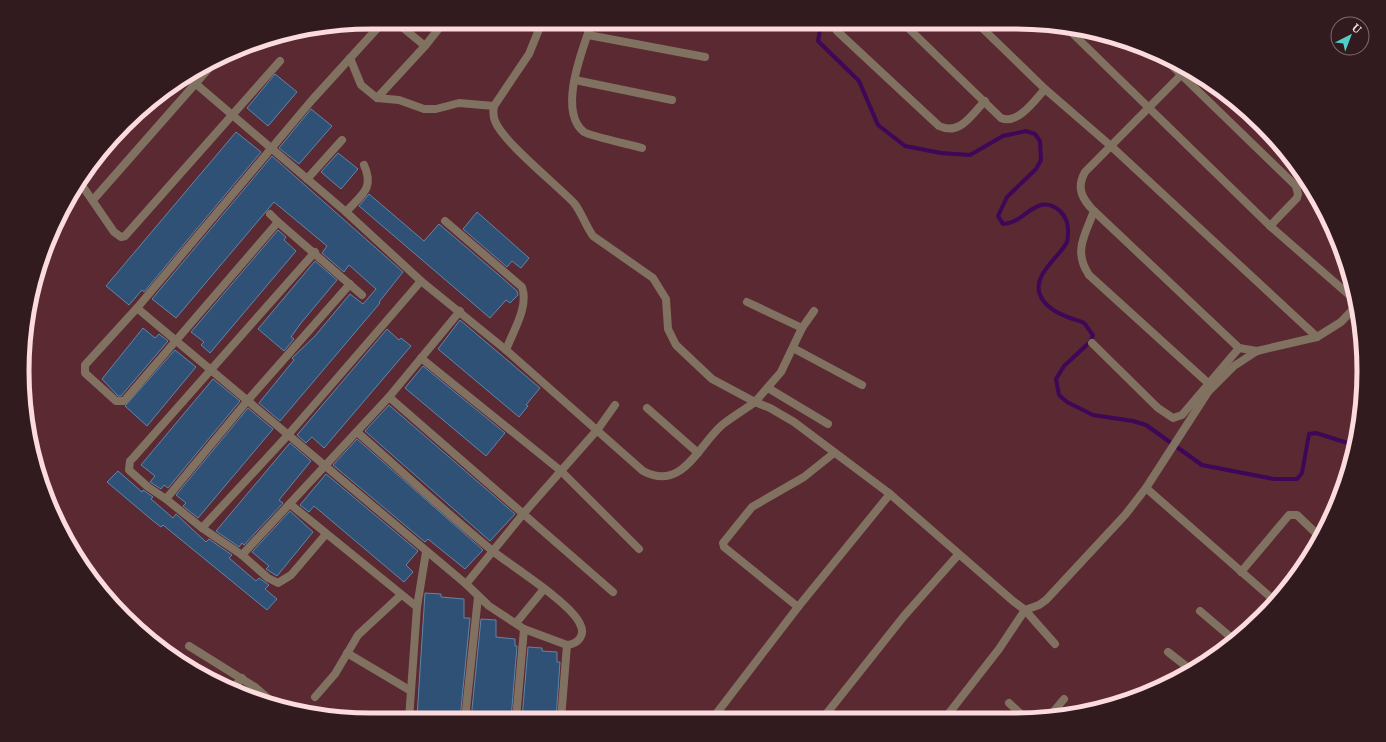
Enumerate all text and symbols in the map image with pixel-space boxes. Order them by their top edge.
north arrow [1330,16,1370,56]
text: U [1349,20,1366,37]

